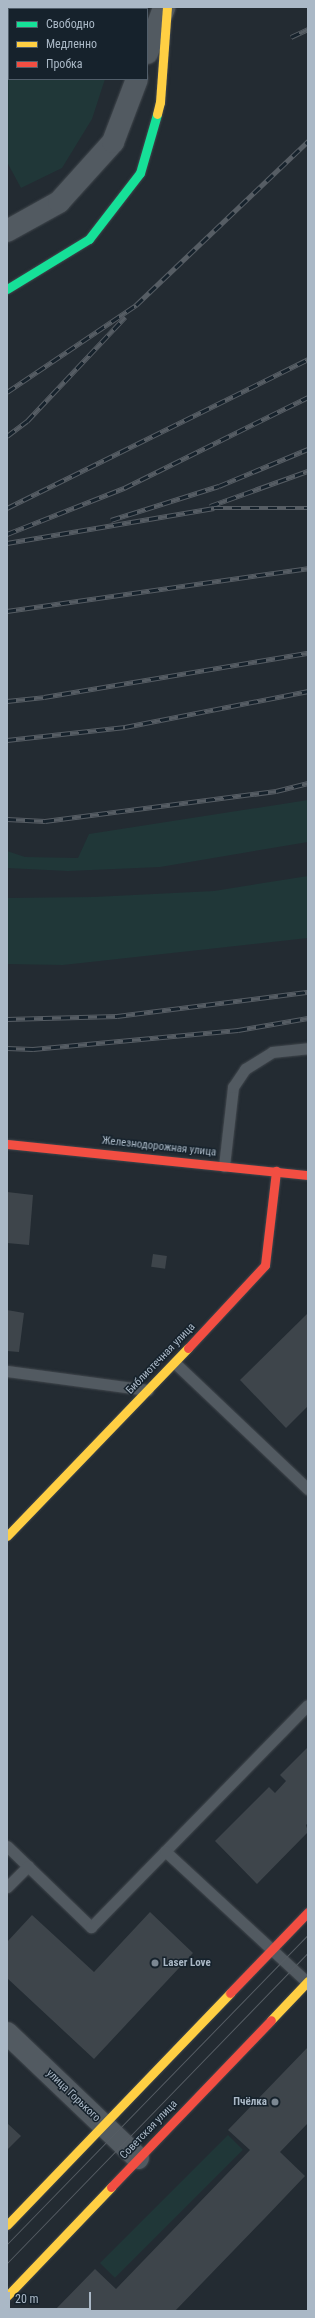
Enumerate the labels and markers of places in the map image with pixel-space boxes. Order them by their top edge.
place label: Laser Love [163,1956,211,1970]
marker: Laser Love [150,1958,160,1968]
place label: Пчёлка [233,2095,267,2109]
marker: Пчёлка [270,2097,280,2107]

